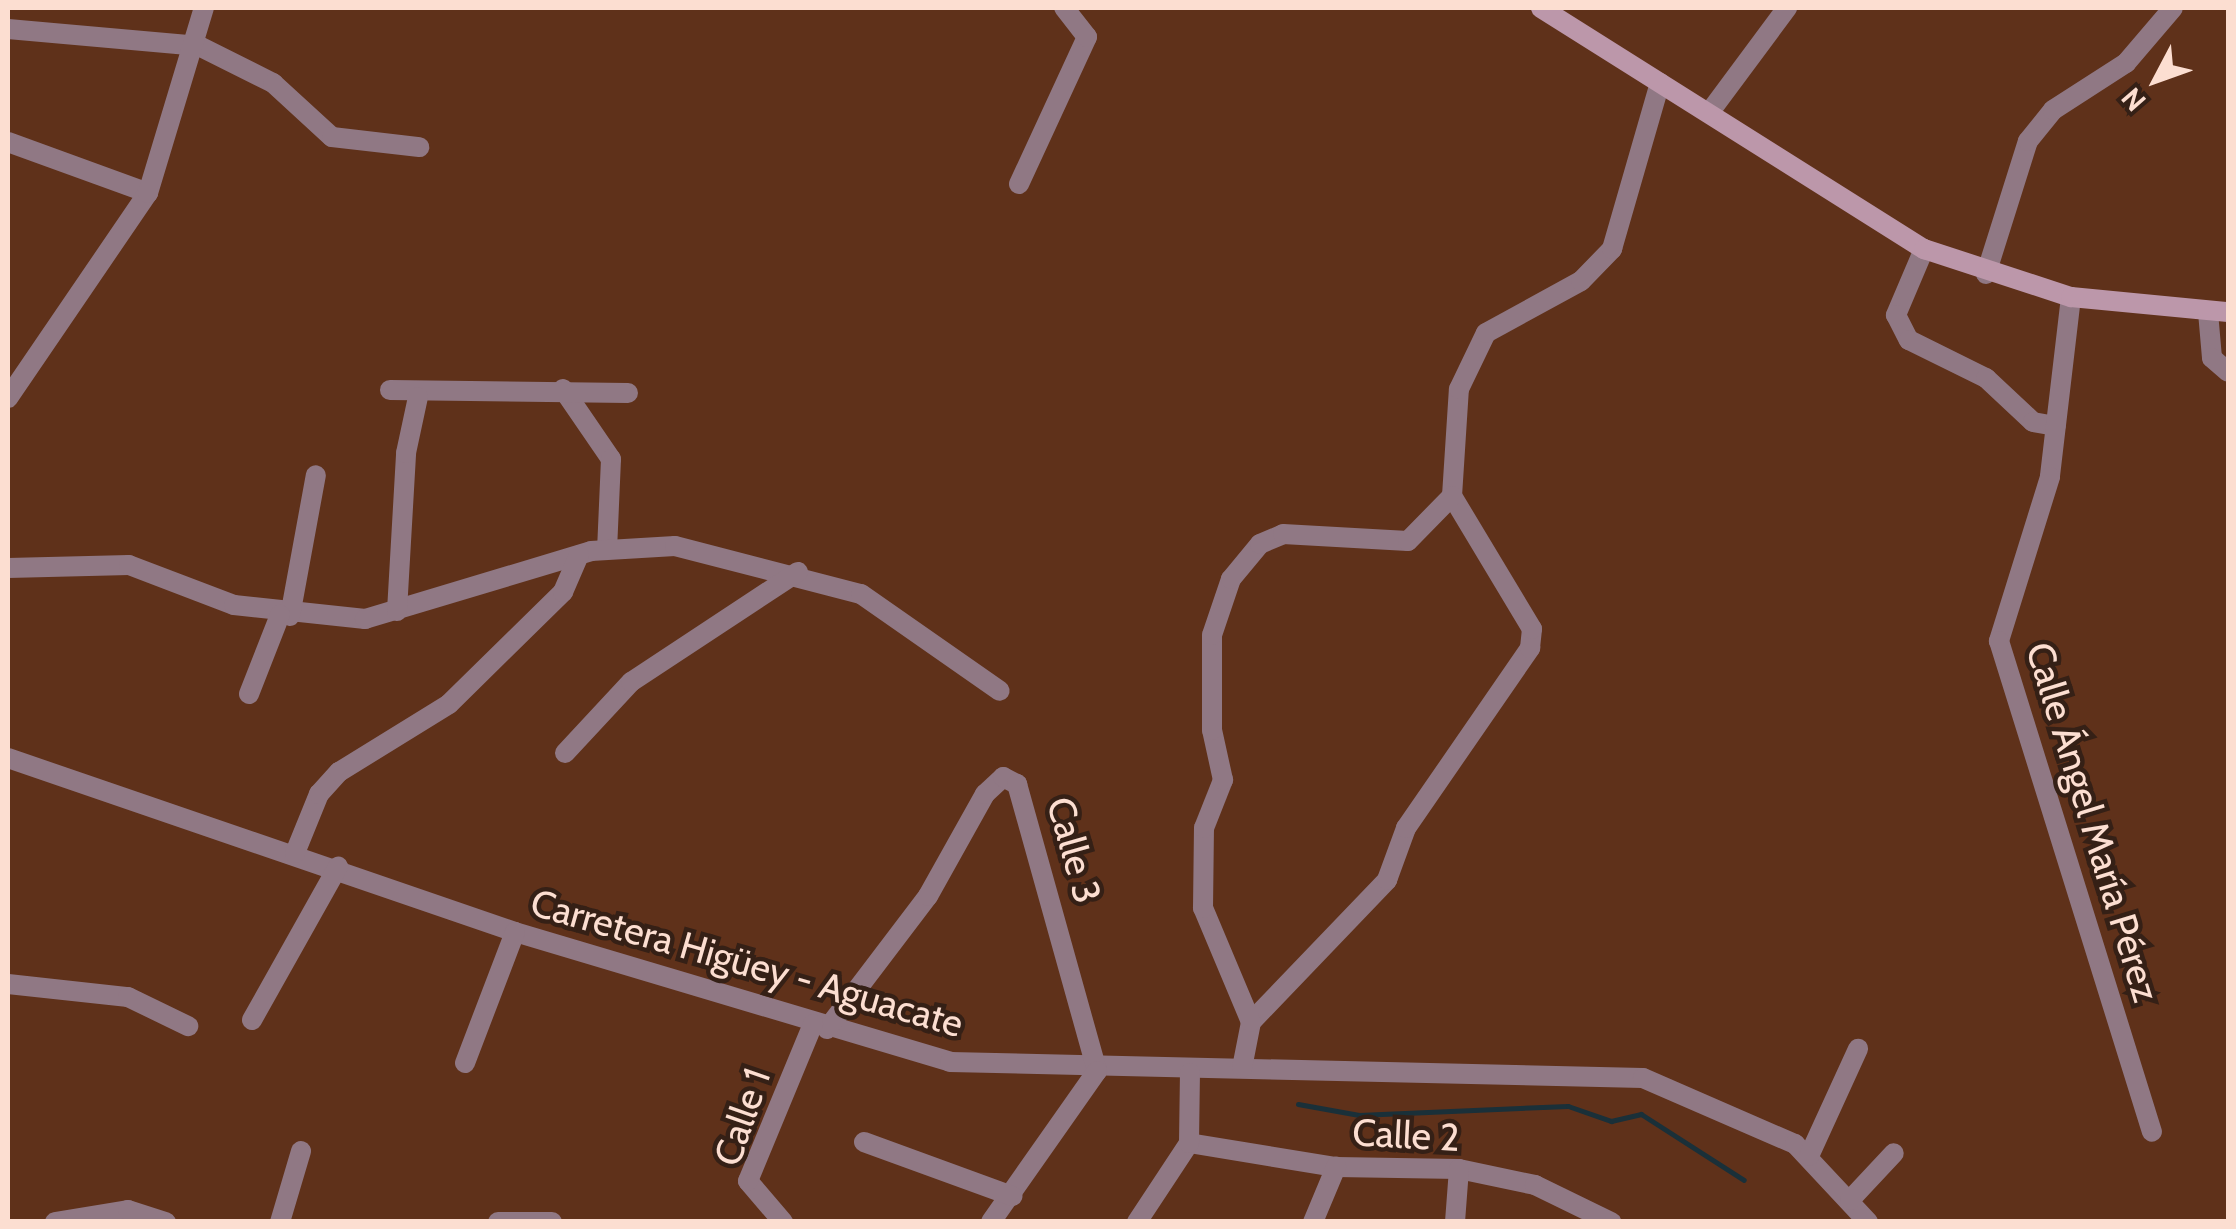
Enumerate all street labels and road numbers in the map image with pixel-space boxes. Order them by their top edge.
street label: Calle Ángel María Pérez [2017,637,2169,1007]
street label: Calle 3 [1037,792,1111,908]
street label: Carretera Higüey - Aguacate [526,879,968,1047]
street label: Calle 1 [704,1062,780,1172]
street label: Calle 2 [1351,1109,1461,1161]

